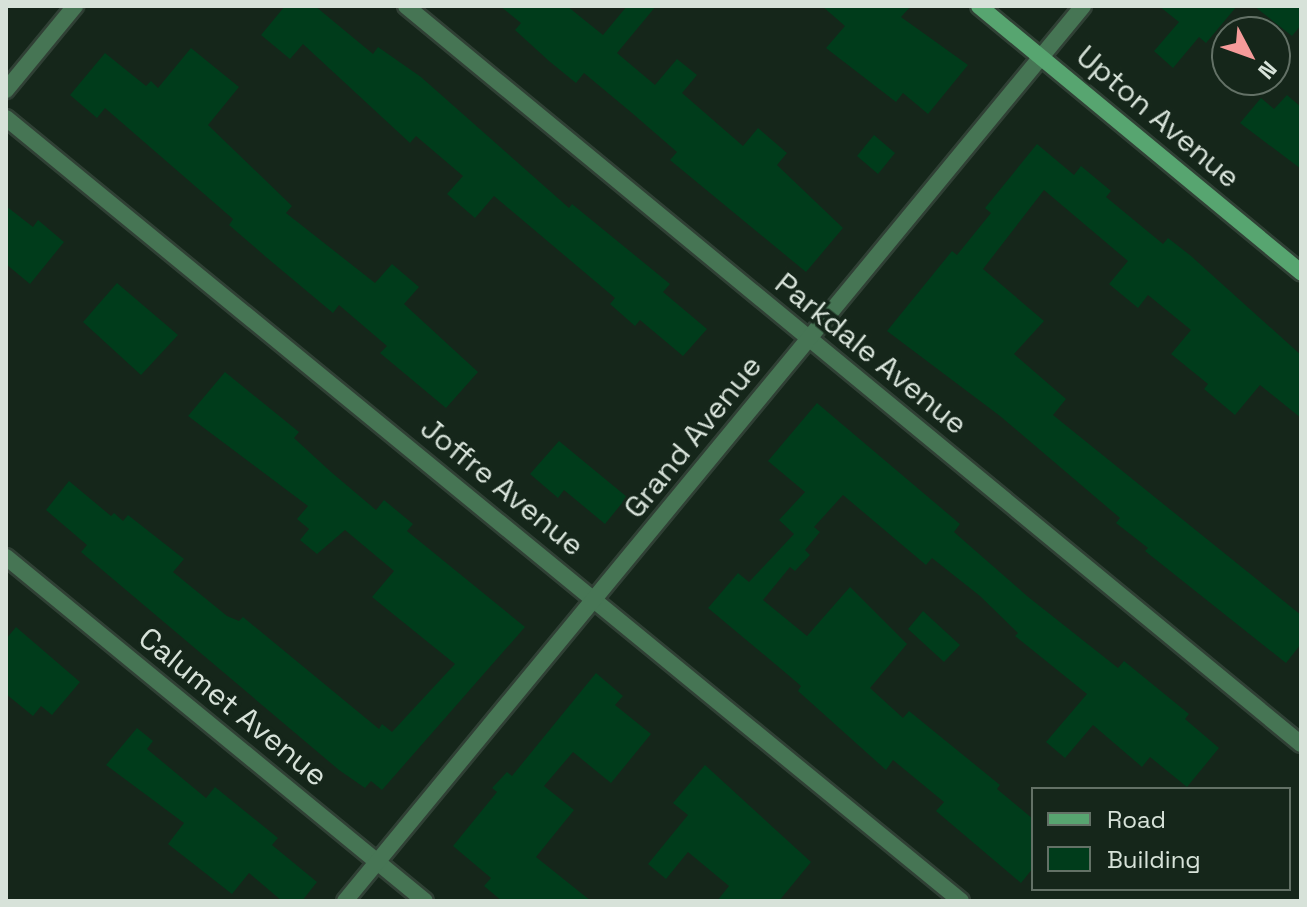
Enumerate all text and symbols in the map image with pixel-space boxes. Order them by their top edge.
north arrow [1211,16,1291,96]
street label: Upton Avenue [1069,38,1247,196]
text: N [1252,56,1283,85]
street label: Parkdale Avenue [768,265,974,443]
street label: Grand Avenue [616,348,770,526]
street label: Joffre Avenue [413,410,591,564]
street label: Calumet Avenue [131,620,335,794]
legend [1031,787,1291,891]
text: Road [1107,804,1166,835]
text: Building [1107,844,1201,875]

